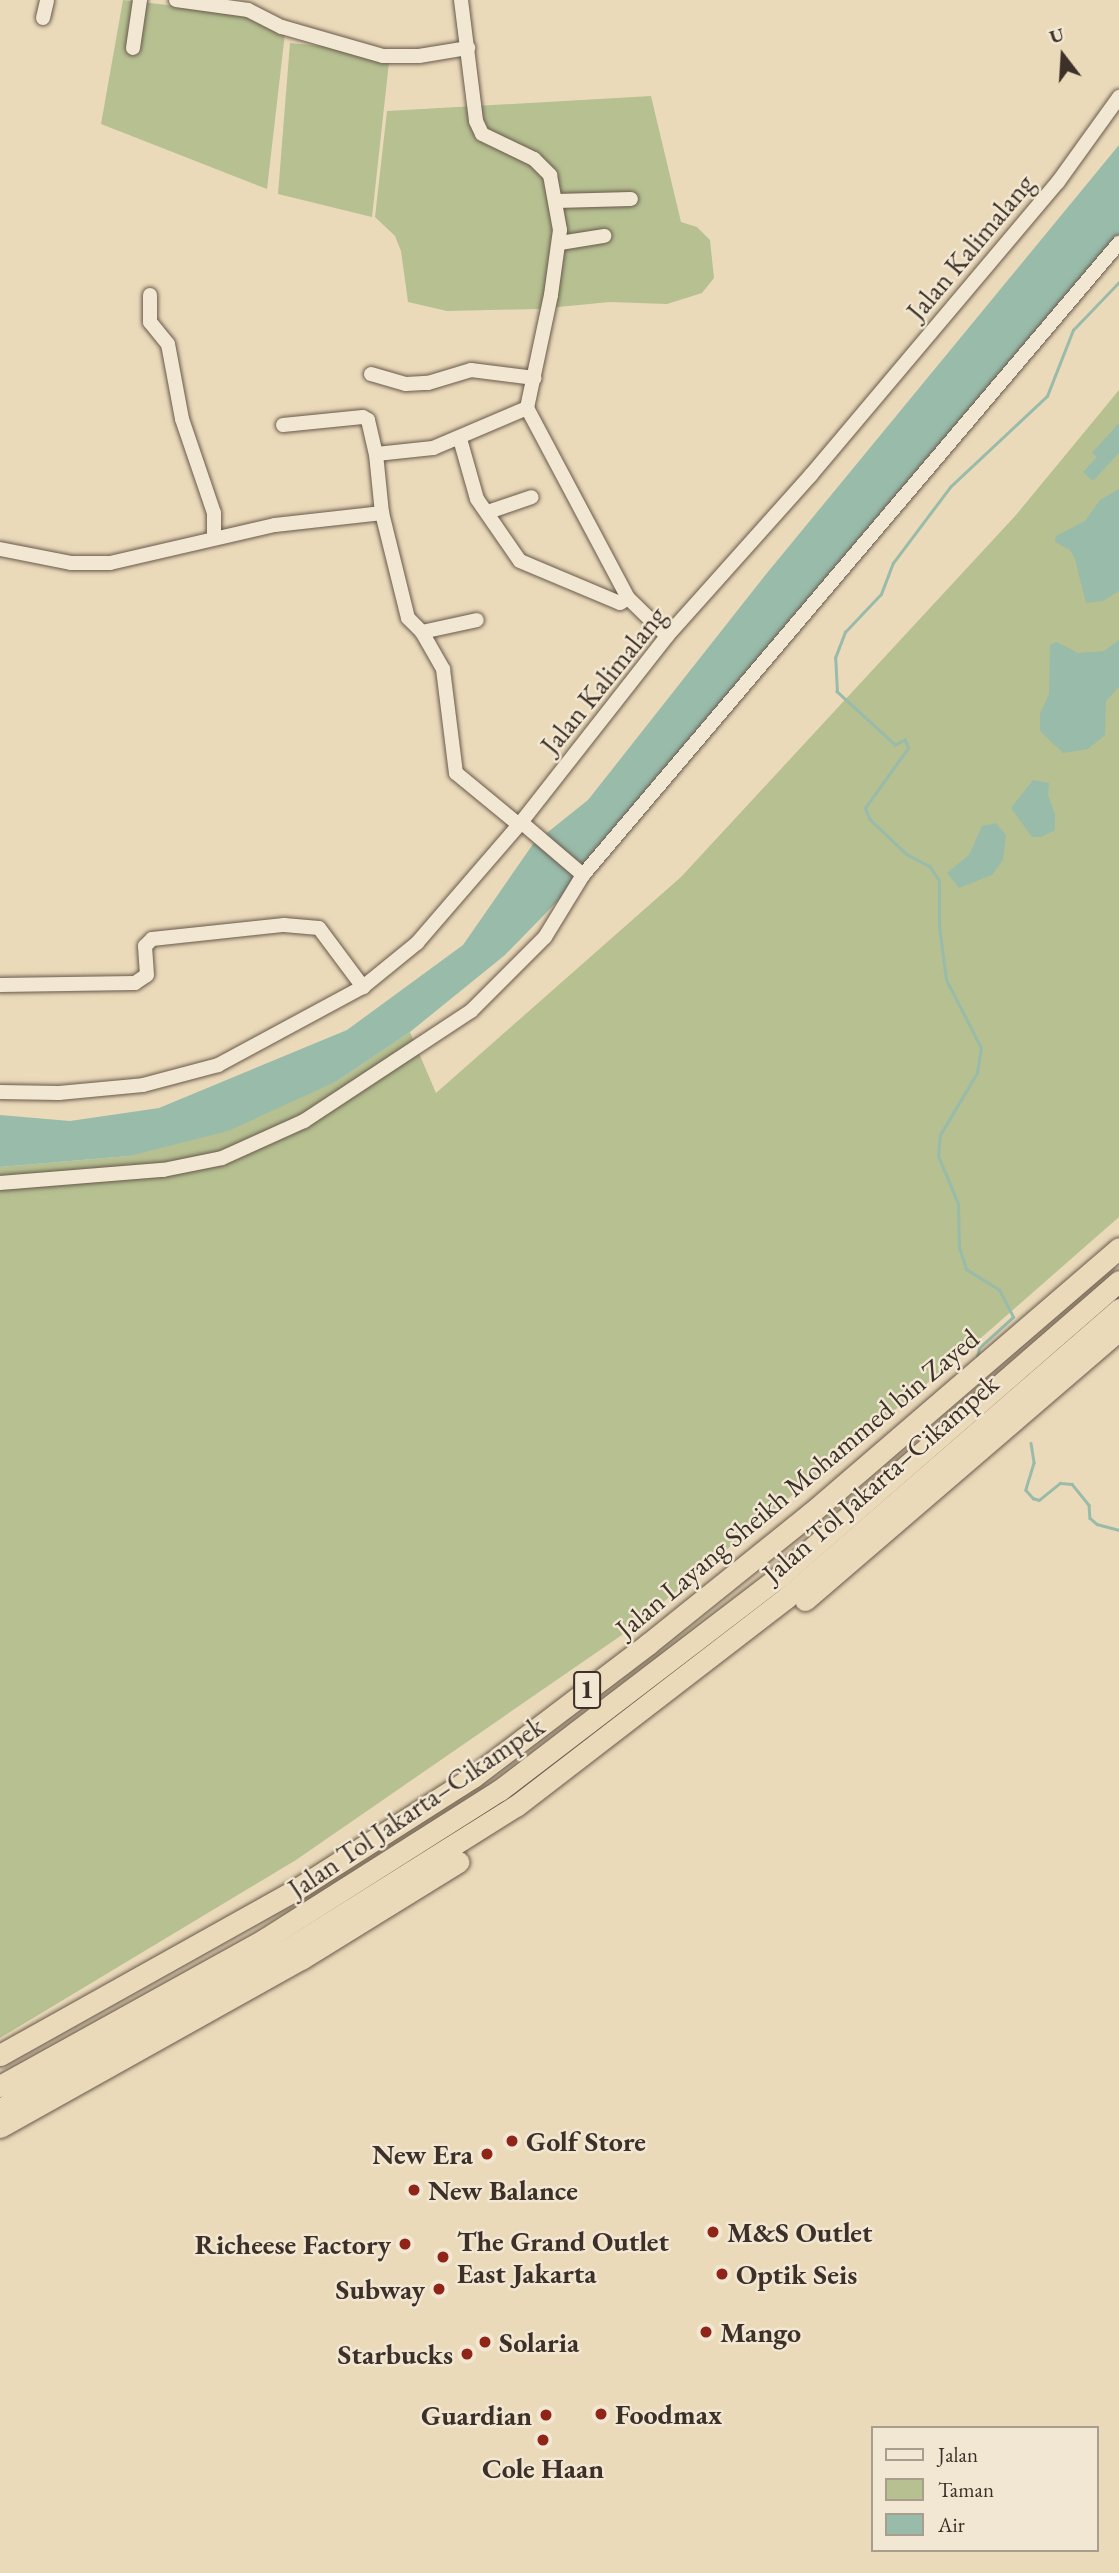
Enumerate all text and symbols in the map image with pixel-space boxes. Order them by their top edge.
north arrow [1028,21,1098,91]
text: U [1046,21,1067,49]
street label: Jalan Kalimalang [899,167,1041,327]
street label: Jalan Kalimalang [533,599,673,761]
street label: Jalan Layang Sheikh Mohammed bin Zayed [609,1321,985,1645]
street label: Jalan Tol Jakarta–Cikampek [755,1366,1005,1590]
road number: 1 [573,1667,601,1712]
street label: Jalan Tol Jakarta–Cikampek [282,1709,550,1905]
place label: Golf Store [526,2124,646,2158]
marker: Golf Store [504,2133,520,2149]
place label: New Era [372,2137,473,2171]
marker: New Era [479,2146,495,2162]
place label: New Balance [428,2173,578,2207]
marker: New Balance [406,2182,422,2198]
place label: M&S Outlet [727,2215,872,2249]
place label: The Grand Outlet East Jakarta [457,2224,669,2290]
marker: M&S Outlet [705,2224,721,2240]
place label: Richeese Factory [195,2227,391,2261]
marker: Richeese Factory [397,2236,413,2252]
marker: The Grand Outlet East Jakarta [435,2249,451,2265]
place label: Optik Seis [736,2257,857,2291]
marker: Optik Seis [714,2266,730,2282]
place label: Subway [336,2272,425,2306]
marker: Subway [431,2281,447,2297]
place label: Mango [720,2315,801,2349]
marker: Mango [698,2324,714,2340]
place label: Solaria [499,2325,579,2359]
marker: Solaria [477,2334,493,2350]
place label: Starbucks [338,2337,453,2371]
marker: Starbucks [459,2346,475,2362]
place label: Foodmax [615,2397,722,2431]
place label: Guardian [421,2398,532,2432]
marker: Foodmax [593,2406,609,2422]
marker: Guardian [538,2407,554,2423]
legend [870,2426,1098,2552]
marker: Cole Haan [535,2432,551,2448]
text: Jalan [938,2441,978,2468]
place label: Cole Haan [482,2451,604,2485]
text: Taman [938,2476,994,2503]
text: Air [938,2511,965,2538]

